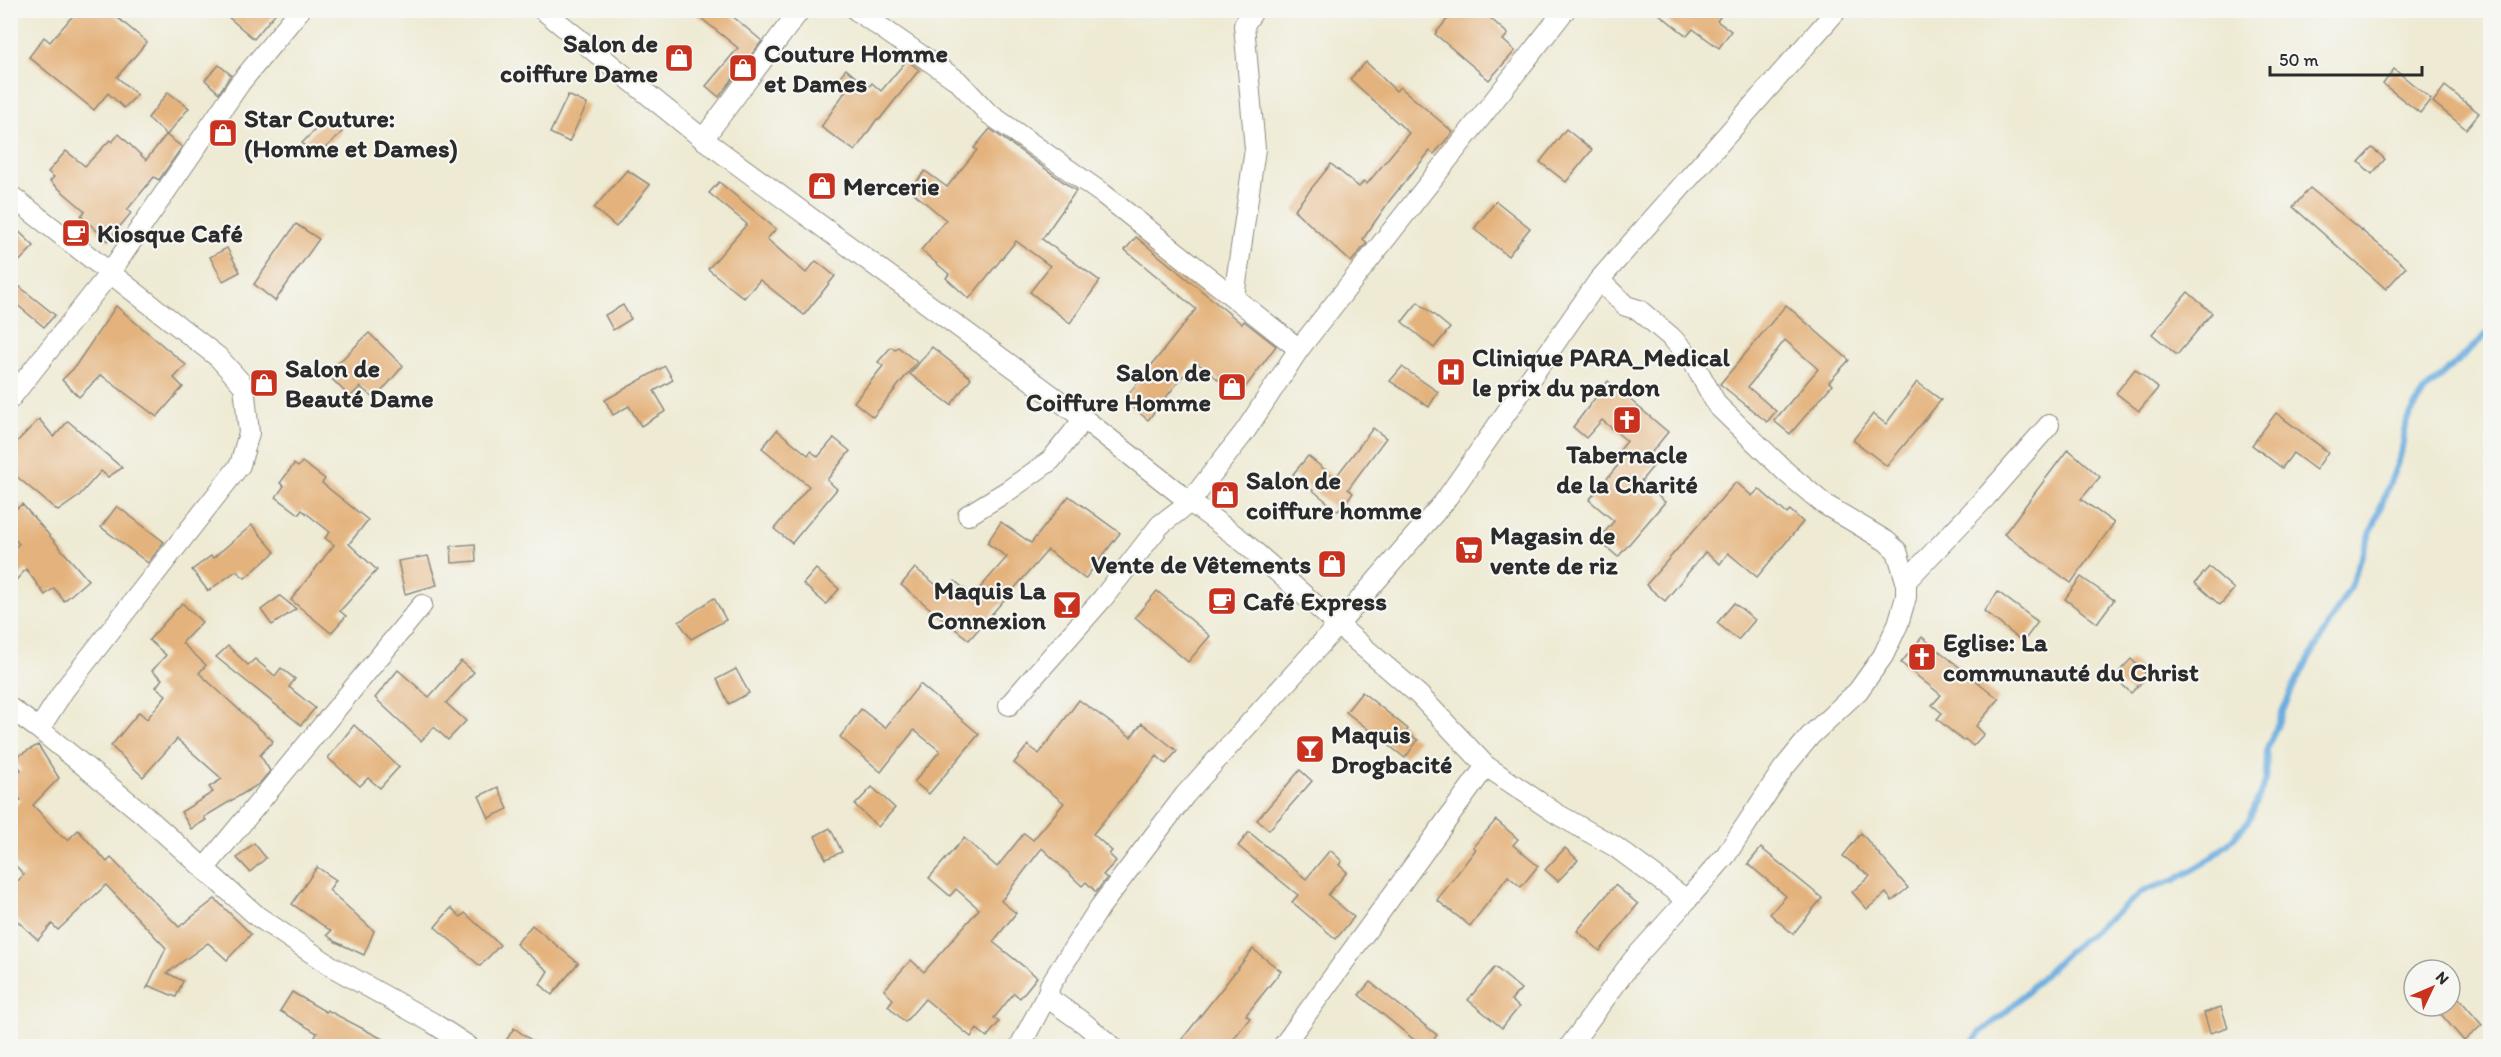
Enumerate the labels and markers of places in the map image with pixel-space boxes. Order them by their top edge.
place label: Salon de coiffure Dame [500,27,658,89]
place label: Couture Homme et Dames [764,37,948,99]
shop icon: Salon de coiffure Dame [663,42,695,74]
shop icon: Couture Homme et Dames [727,52,759,84]
place label: Star Couture: (Homme et Dames) [244,102,458,164]
shop icon: Star Couture: (Homme et Dames) [207,117,239,149]
shop icon: Mercerie [806,170,838,202]
place label: Mercerie [843,170,940,202]
cafe icon: Kiosque Café [60,217,92,249]
place label: Kiosque Café [97,217,243,249]
place label: Clinique PARA_Medical le prix du pardon [1472,341,1730,403]
place label: Salon de Beauté Dame [285,352,434,414]
place label: Salon de Coiffure Homme [1026,356,1211,418]
hospital icon: Clinique PARA_Medical le prix du pardon [1435,356,1467,388]
shop icon: Salon de Beauté Dame [248,367,280,399]
shop icon: Salon de Coiffure Homme [1216,371,1248,403]
church icon: Tabernacle de la Charité [1611,404,1643,436]
place label: Tabernacle de la Charité [1556,438,1698,500]
place label: Salon de coiffure homme [1246,464,1422,526]
shop icon: Salon de coiffure homme [1209,479,1241,511]
place label: Magasin de vente de riz [1490,519,1618,581]
supermarket icon: Magasin de vente de riz [1453,534,1485,566]
place label: Vente de Vêtements [1091,548,1311,580]
shop icon: Vente de Vêtements [1316,548,1348,580]
place label: Maquis La Connexion [928,574,1046,636]
cafe icon: Café Express [1206,585,1238,617]
place label: Café Express [1243,585,1387,617]
bar icon: Maquis La Connexion [1051,589,1083,621]
place label: Eglise: La communauté du Christ [1943,626,2199,688]
church icon: Eglise: La communauté du Christ [1906,641,1938,673]
place label: Maquis Drogbacité [1331,718,1452,780]
bar icon: Maquis Drogbacité [1294,733,1326,765]

